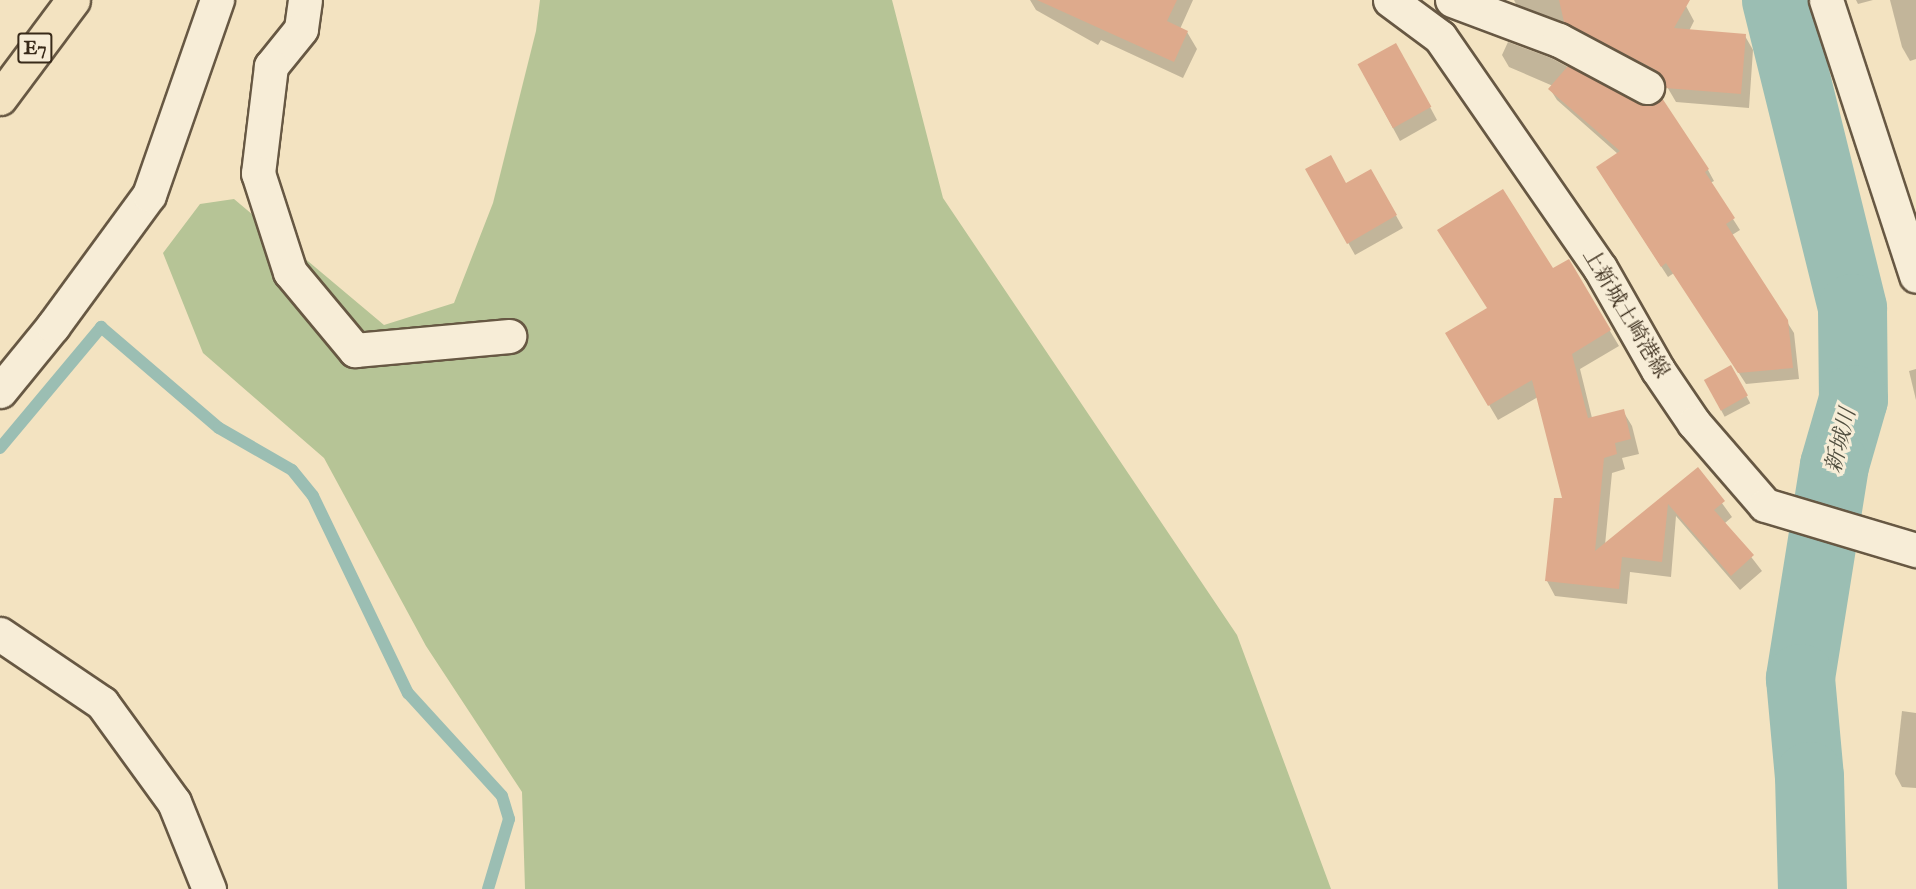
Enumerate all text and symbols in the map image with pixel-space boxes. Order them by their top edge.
road number: E7 [17,31,53,65]
street label: 上新城土崎港線 [1576,245,1674,383]
water label: 新城川 [1821,406,1863,476]

